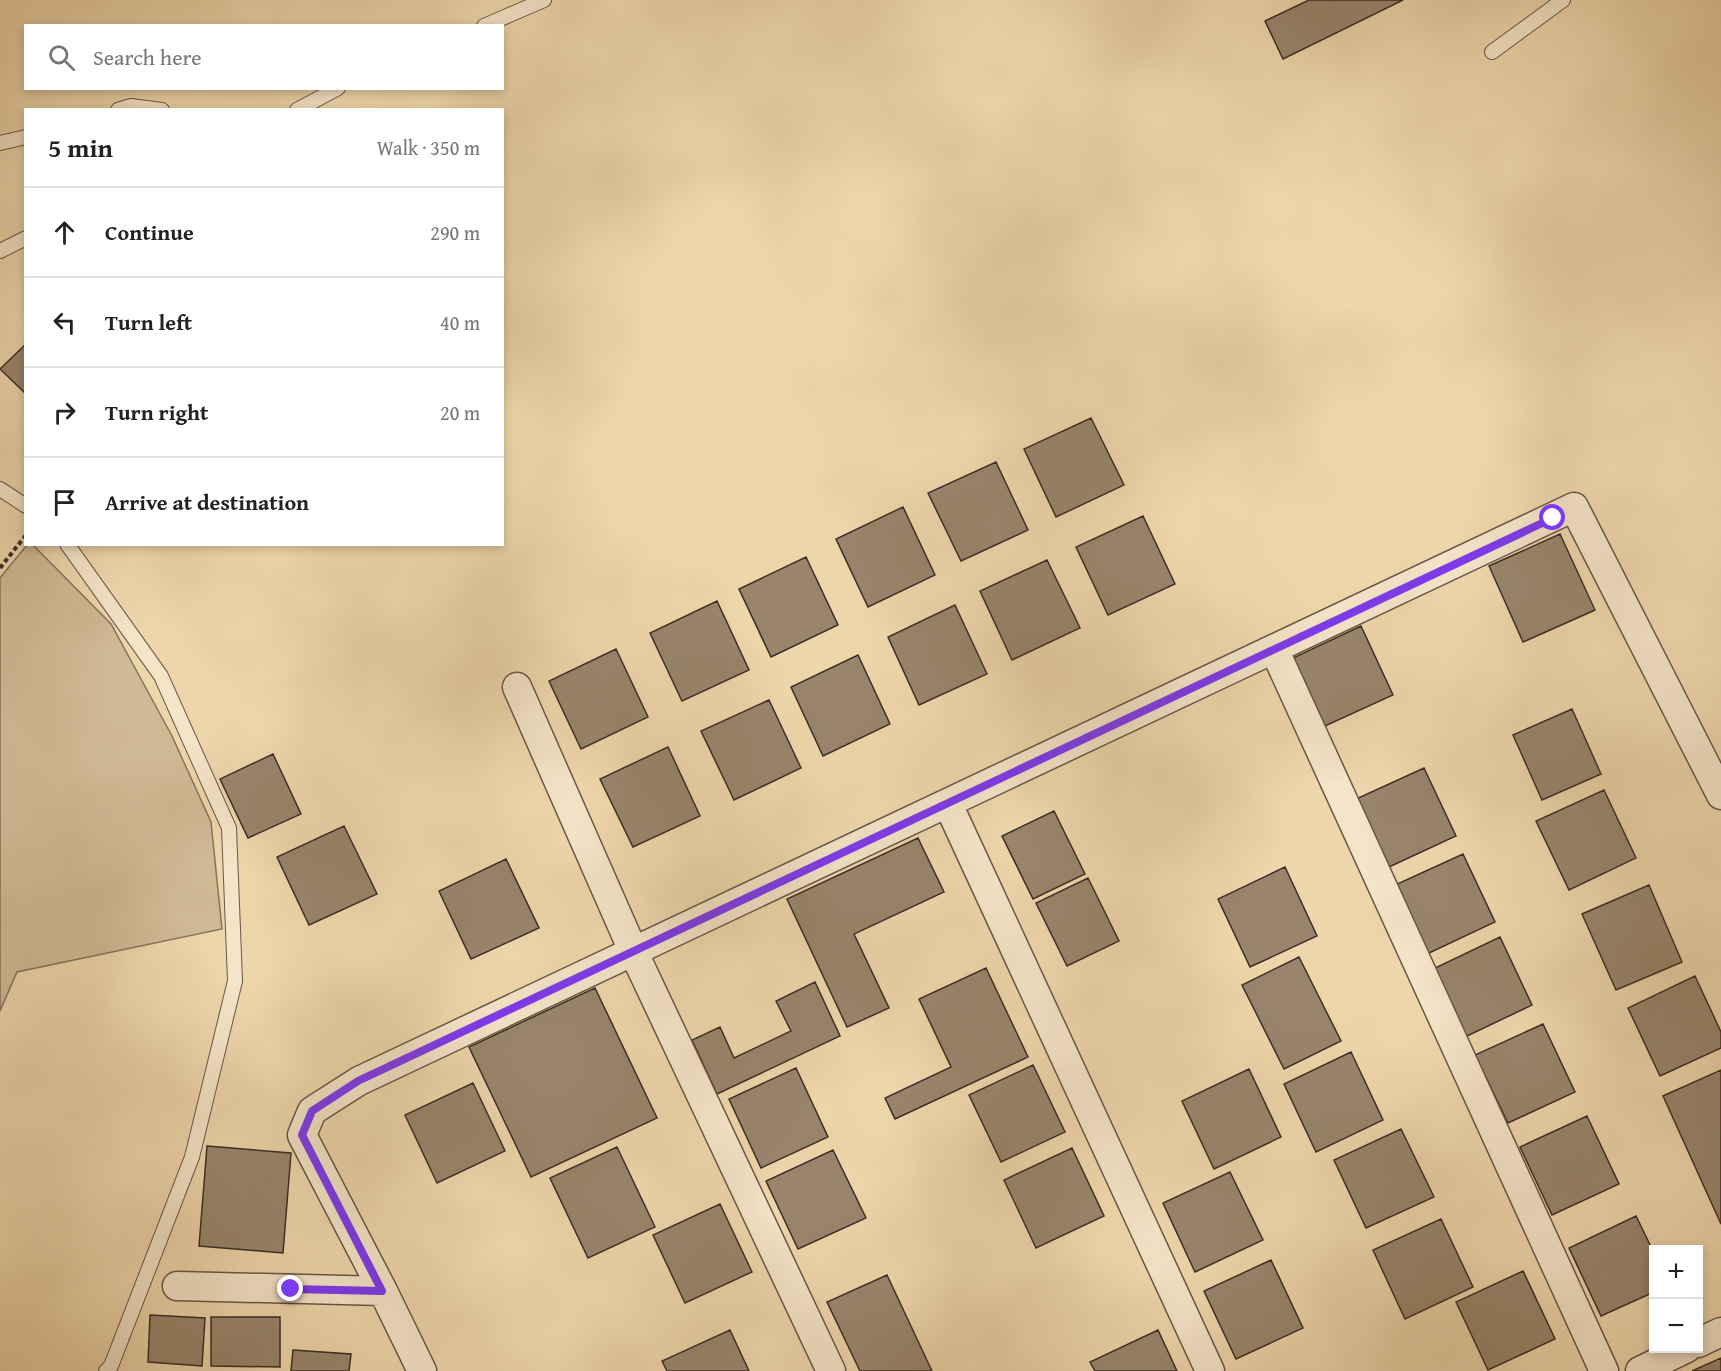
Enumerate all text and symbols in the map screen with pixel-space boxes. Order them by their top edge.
search box [24,24,504,90]
icon: search [45,41,78,74]
text: Search here [93,41,202,73]
text: 5 min [48,128,113,167]
text: Walk · 350 m [377,133,480,162]
icon: ahead [48,216,81,249]
text: Continue [105,216,194,248]
text: 290 m [430,218,480,247]
icon: left [48,306,81,339]
text: Turn left [105,306,192,338]
text: 40 m [440,308,480,337]
icon: right [48,396,81,429]
text: Turn right [105,396,208,428]
text: 20 m [440,398,480,427]
icon: arrive [48,486,81,519]
text: Arrive at destination [105,486,309,518]
route start [1539,504,1565,530]
map controls [1649,1245,1703,1353]
button: + [1649,1245,1703,1299]
route end [277,1275,303,1301]
button: − [1649,1299,1703,1353]

